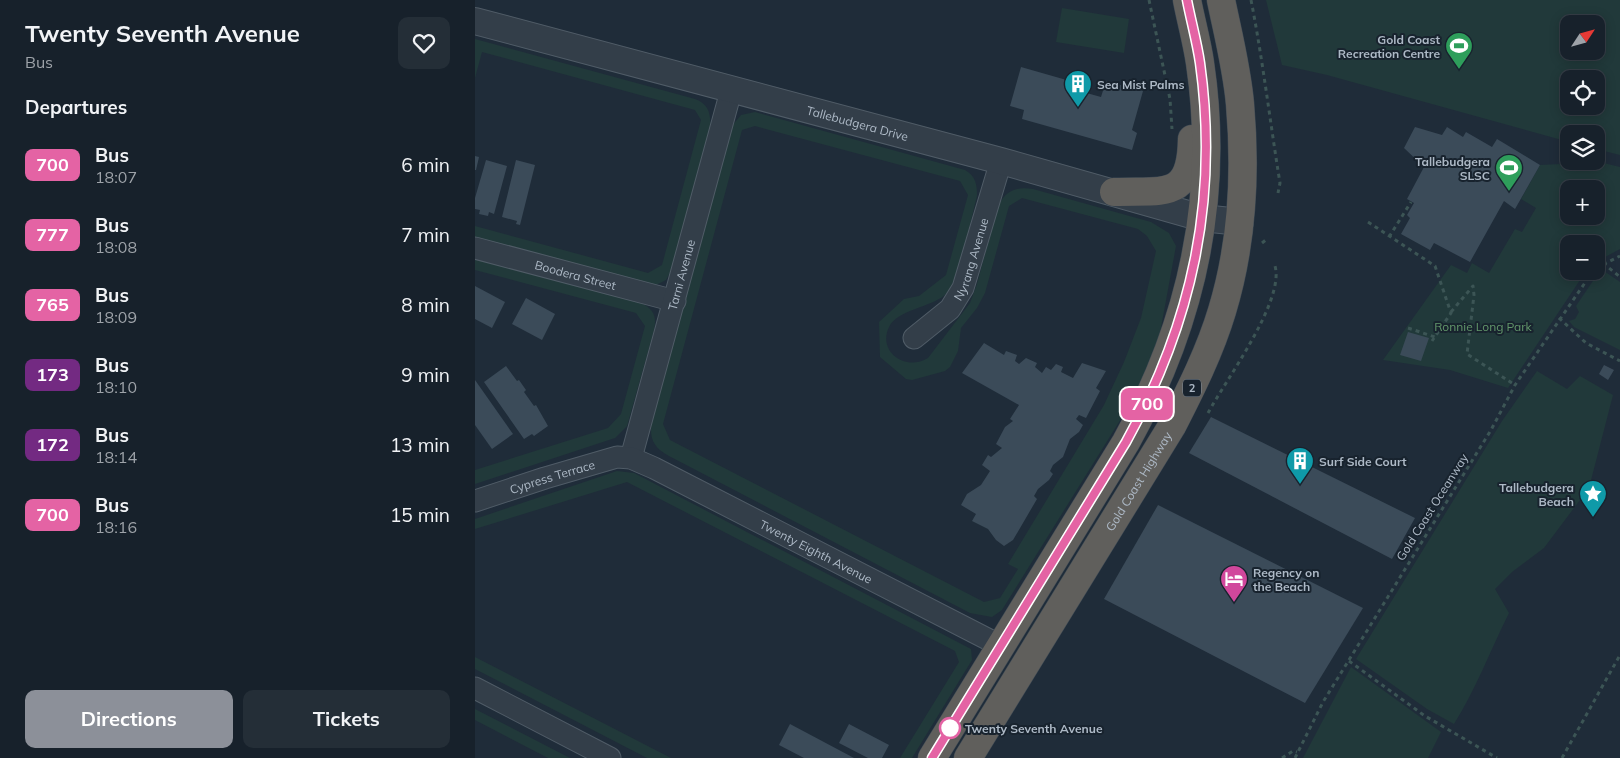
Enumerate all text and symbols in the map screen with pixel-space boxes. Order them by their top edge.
north arrow [1560,15,1605,60]
map controls [1560,15,1605,280]
button: heart [398,17,450,69]
text: Twenty Seventh Avenue [25,18,300,48]
sports icon: Gold Coast Recreation Centre [1444,31,1474,70]
place label: Gold Coast Recreation Centre [1338,32,1440,61]
text: Bus [25,52,53,72]
building icon: Sea Mist Palms [1063,69,1093,108]
button: locate [1560,70,1605,115]
place label: Sea Mist Palms [1097,77,1185,92]
text: Departures [25,95,127,119]
street label: Tallebudgera Drive [805,102,910,144]
button: layers [1560,125,1605,170]
text: Bus [95,143,129,167]
text: 700 [36,153,69,176]
text: 6 min [401,153,450,177]
sports icon: Tallebudgera SLSC [1494,153,1524,192]
place label: Tallebudgera SLSC [1415,154,1490,183]
text: 18:07 [95,167,137,187]
button: + [1560,180,1605,225]
text: Bus [95,213,129,237]
street label: Nyrang Avenue [950,216,991,303]
text: 777 [36,223,69,246]
text: 7 min [401,223,450,247]
button: − [1560,235,1605,280]
text: 18:08 [95,237,137,257]
street label: Tarni Avenue [664,238,698,312]
street label: Boodera Street [533,257,618,293]
text: Bus [95,283,129,307]
text: 765 [36,293,69,316]
text: 8 min [401,293,450,317]
text: 18:09 [95,307,137,327]
park label: Ronnie Long Park [1434,319,1533,334]
text: Bus [95,353,129,377]
text: 173 [36,363,69,386]
text: 9 min [401,363,450,387]
text: 18:10 [95,377,137,397]
road number: 2 [1183,379,1201,396]
line badge: 700 [1118,388,1176,420]
text: 700 [1131,392,1163,415]
text: Bus [95,423,129,447]
street label: Gold Coast Highway [1102,428,1175,534]
text: 172 [36,433,69,456]
text: 13 min [390,433,450,457]
building icon: Surf Side Court [1285,446,1315,485]
text: 18:14 [95,447,137,467]
street label: Gold Coast Oceanway [1393,450,1471,563]
place label: Surf Side Court [1319,454,1407,469]
street label: Cypress Terrace [508,456,597,497]
place icon: Tallebudgera Beach [1578,479,1608,518]
place label: Tallebudgera Beach [1499,480,1574,509]
text: Bus [95,493,129,517]
text: 700 [36,503,69,526]
text: 15 min [390,503,450,527]
street label: Twenty Eighth Avenue [757,516,875,586]
text: 18:16 [95,517,137,537]
hotel icon: Regency on the Beach [1219,564,1249,603]
place label: Regency on the Beach [1253,565,1319,594]
button: Directions [25,690,233,748]
button: Tickets [243,690,450,748]
marker: Twenty Seventh Avenue [939,717,961,739]
place label: Twenty Seventh Avenue [965,721,1103,736]

